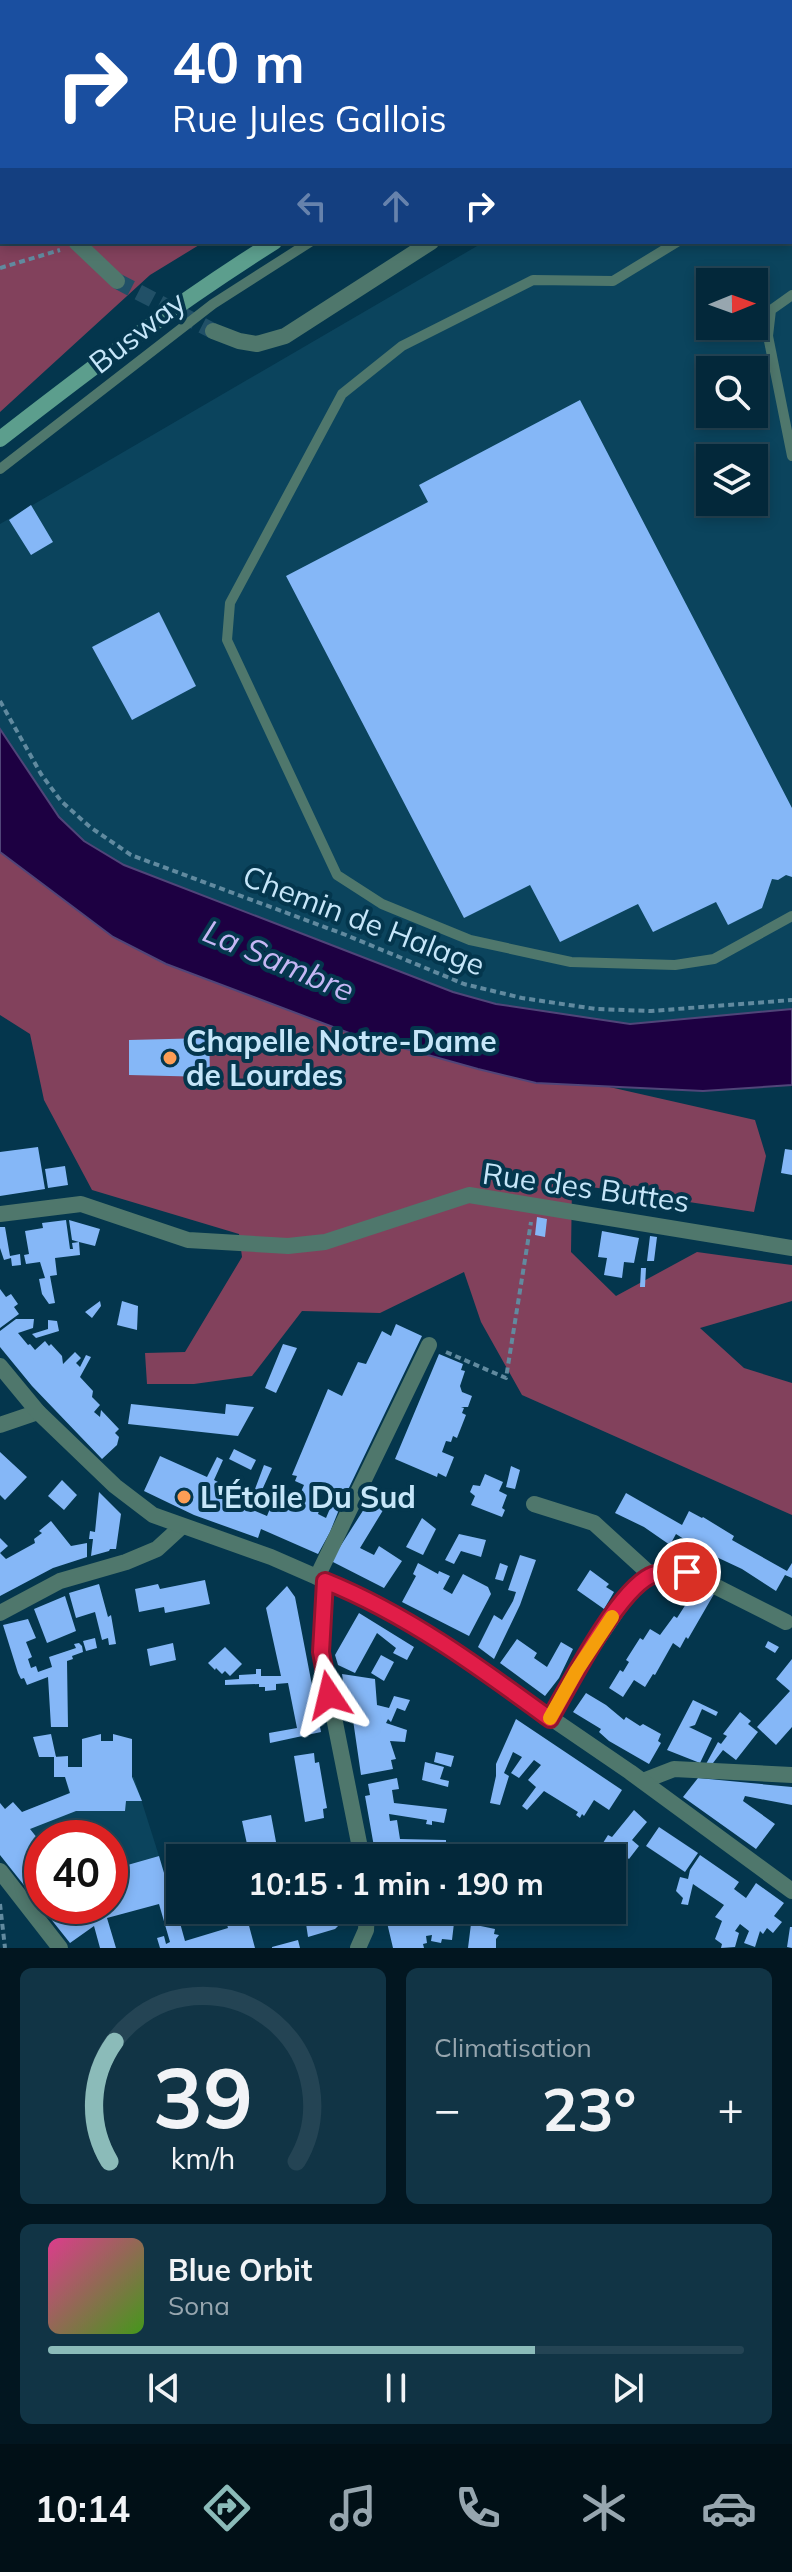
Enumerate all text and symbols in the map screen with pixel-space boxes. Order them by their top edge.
text: 40 m [172,27,305,97]
icon: right [40,32,144,136]
text: Rue Jules Gallois [172,96,447,141]
icon: left [290,184,334,228]
icon: ahead [374,184,418,228]
icon: right [458,184,502,228]
north arrow [696,268,768,340]
map controls [696,268,768,516]
street label: Busway [81,283,193,381]
button: search [696,356,768,428]
button: layers [696,444,768,516]
street label: Chemin de Halage [238,856,490,984]
water label: La Sambre [197,910,361,1010]
place label: Chapelle Notre-Dame de Lourdes [186,1022,497,1094]
marker: Chapelle Notre-Dame de Lourdes [161,1049,179,1067]
street label: Rue des Buttes [480,1154,692,1220]
place label: L'Étoile Du Sud [200,1478,416,1516]
marker: L'Étoile Du Sud [175,1488,193,1506]
pin [653,1538,721,1606]
icon: arrive [665,1550,709,1594]
position arrow [287,1653,371,1737]
speed limit sign: 40 [24,1820,128,1924]
text: 10:15 · 1 min · 190 m [248,1865,544,1903]
text: Climatisation [434,2031,592,2064]
text: 39 [153,2044,253,2149]
text: 23° [542,2071,636,2146]
text: − [434,2081,460,2136]
text: + [718,2081,744,2136]
text: km/h [171,2140,235,2176]
text: Blue Orbit [168,2251,312,2289]
text: Sona [168,2289,230,2322]
icon: previous [142,2366,186,2410]
icon: pause [374,2366,418,2410]
icon: next [606,2366,650,2410]
icon: directions [199,2480,255,2536]
icon: music [325,2480,381,2536]
icon: phone [450,2480,506,2536]
icon: climate [576,2480,632,2536]
icon: car [701,2480,757,2536]
text: 10:14 [35,2486,130,2531]

